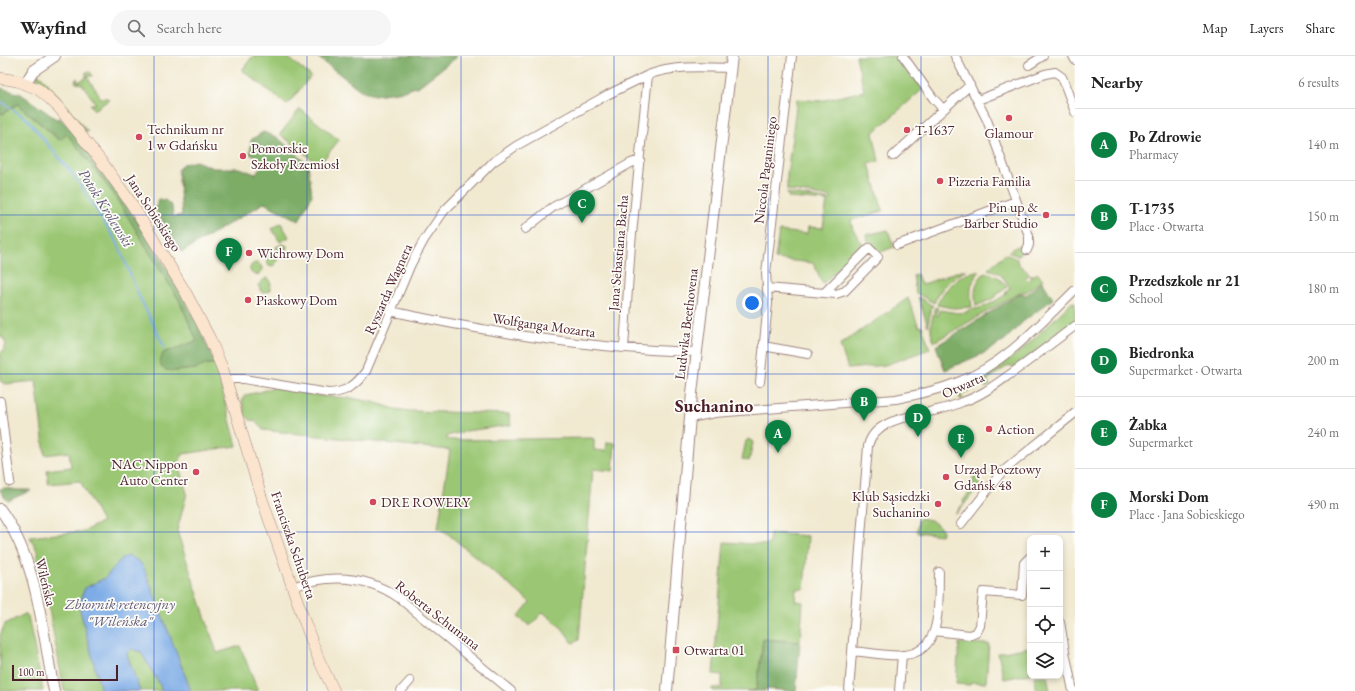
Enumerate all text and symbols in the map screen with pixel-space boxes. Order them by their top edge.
search box [111,10,391,46]
text: Wayfind [20,15,87,40]
icon: search [125,17,147,39]
text: Search here [157,18,222,37]
text: Map [1202,19,1227,37]
text: Layers [1249,19,1284,37]
text: Share [1306,19,1335,37]
text: Nearby [1091,71,1143,93]
text: 6 results [1298,74,1339,91]
marker: Glamour [1004,113,1014,123]
street label: Niccola Paganiniego [749,115,781,225]
place label: Technikum nr 1 w Gdańsku [147,120,224,154]
place label: T-1637 [915,121,955,139]
place label: Glamour [984,124,1034,142]
marker: T-1637 [902,125,912,135]
text: Po Zdrowie [1129,127,1201,146]
marker: Technikum nr 1 w Gdańsku [134,132,144,142]
text: A [1099,136,1109,153]
text: 140 m [1308,136,1339,153]
place label: Pomorskie Szkoły Rzemiosł [251,139,339,173]
text: Pharmacy [1129,146,1178,163]
marker: Pomorskie Szkoły Rzemiosł [238,151,248,161]
water label: Potok Królewski [75,165,138,251]
street label: Jana Sobieskiego [122,170,186,255]
place label: Pizzeria Familia [948,172,1031,190]
marker: Pizzeria Familia [935,176,945,186]
pin: C [569,190,595,223]
street label: Jana Sebastiana Bacha [604,194,632,313]
place label: Pin up & Barber Studio [964,198,1038,232]
text: T-1735 [1129,199,1175,218]
text: B [1100,208,1108,225]
text: 150 m [1308,208,1339,225]
marker: Pin up & Barber Studio [1041,210,1051,220]
text: Place · Otwarta [1129,218,1204,235]
pin: F [216,238,242,271]
street label: Ryszarda Wagnera [360,240,416,337]
place label: Wichrowy Dom [257,244,344,262]
marker: Wichrowy Dom [244,248,254,258]
street label: Ludwika Beethovena [670,267,702,381]
text: Przedszkole nr 21 [1129,271,1241,290]
text: C [1099,280,1109,297]
text: 180 m [1308,280,1339,297]
text: School [1129,290,1163,307]
place label: Piaskowy Dom [256,291,338,309]
your location [742,293,762,313]
marker: Piaskowy Dom [243,295,253,305]
street label: Wolfganga Mozarta [491,309,597,341]
text: Biedronka [1129,343,1194,362]
text: D [1099,352,1109,369]
text: 200 m [1308,352,1339,369]
text: Supermarket · Otwarta [1129,362,1242,379]
street label: Otwarta [939,368,987,402]
pin: B [851,388,877,421]
district label: Suchanino [675,394,753,417]
pin: D [905,404,931,437]
text: Żabka [1129,415,1167,434]
pin: A [765,420,791,453]
place label: Action [996,420,1035,438]
marker: Action [984,424,994,434]
text: E [1100,424,1108,441]
text: 240 m [1308,424,1339,441]
pin: E [948,425,974,458]
text: Supermarket [1129,434,1193,451]
place label: NAC Nippon Auto Center [112,455,189,489]
place label: Urząd Pocztowy Gdańsk 48 [954,460,1042,494]
marker: NAC Nippon Auto Center [191,467,201,477]
marker: Urząd Pocztowy Gdańsk 48 [941,472,951,482]
place label: Klub Sąsiedzki Suchanino [852,487,931,521]
text: Morski Dom [1129,487,1209,506]
street label: Franciszka Schuberta [267,489,321,602]
place label: DRE ROWERY [381,493,471,511]
text: F [1100,496,1108,513]
text: 490 m [1308,496,1339,513]
marker: DRE ROWERY [368,497,378,507]
marker: Klub Sąsiedzki Suchanino [933,499,943,509]
text: Place · Jana Sobieskiego [1129,506,1245,523]
map controls [1027,535,1063,679]
button: + [1027,535,1063,571]
street label: Wileńska [31,556,61,608]
button: − [1027,571,1063,607]
street label: Roberta Schumana [392,576,485,654]
water label: Zbiornik retencyjny "Wileńska" [64,594,175,630]
button: locate [1027,607,1063,643]
place label: Otwarta 01 [684,641,745,659]
button: layers [1027,643,1063,679]
marker: Otwarta 01 [671,645,681,655]
scale bar [12,663,118,682]
text: 100 m [18,665,45,679]

